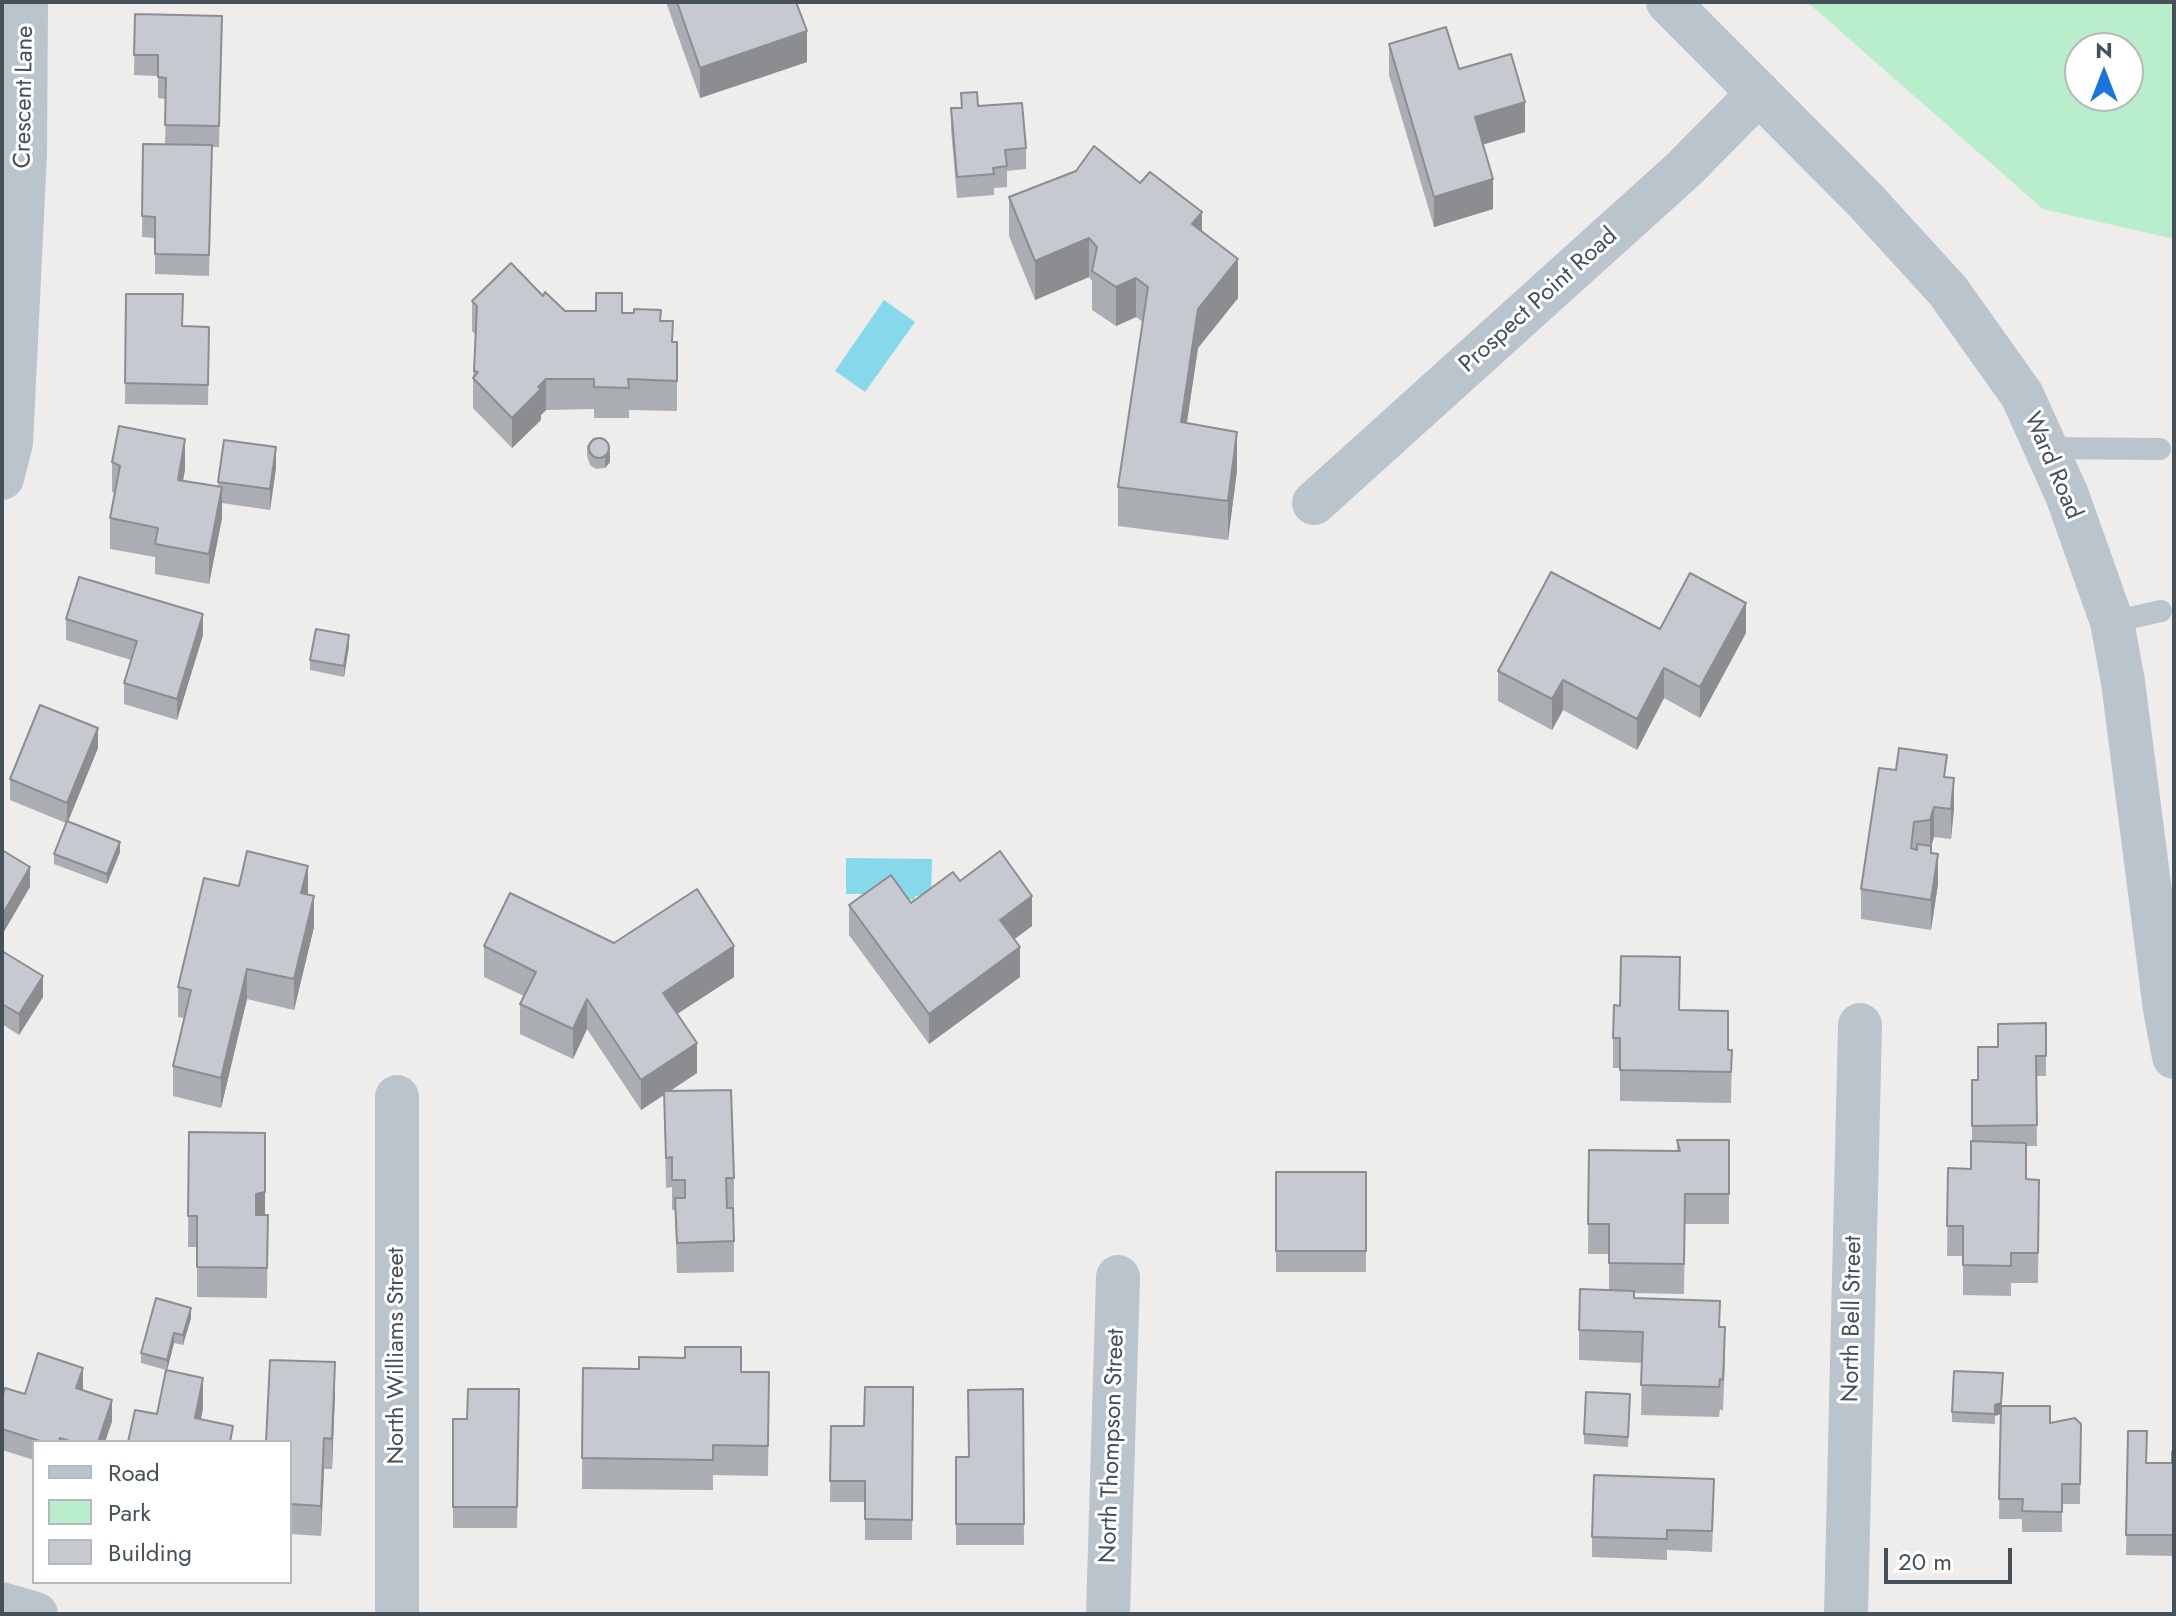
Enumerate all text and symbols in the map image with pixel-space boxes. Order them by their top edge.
street label: Crescent Lane [9,25,41,169]
north arrow [2064,32,2144,112]
text: N [2095,34,2113,66]
street label: Prospect Point Road [1454,222,1624,380]
street label: Ward Road [2017,408,2087,524]
street label: North Bell Street [1837,1235,1869,1403]
street label: North Williams Street [383,1247,411,1465]
street label: North Thompson Street [1095,1328,1131,1564]
legend [32,1440,292,1584]
text: Road [108,1455,160,1490]
text: Park [108,1495,151,1530]
scale bar [1888,1532,2016,1582]
text: Building [108,1535,192,1570]
text: 20 m [1898,1544,1952,1579]

